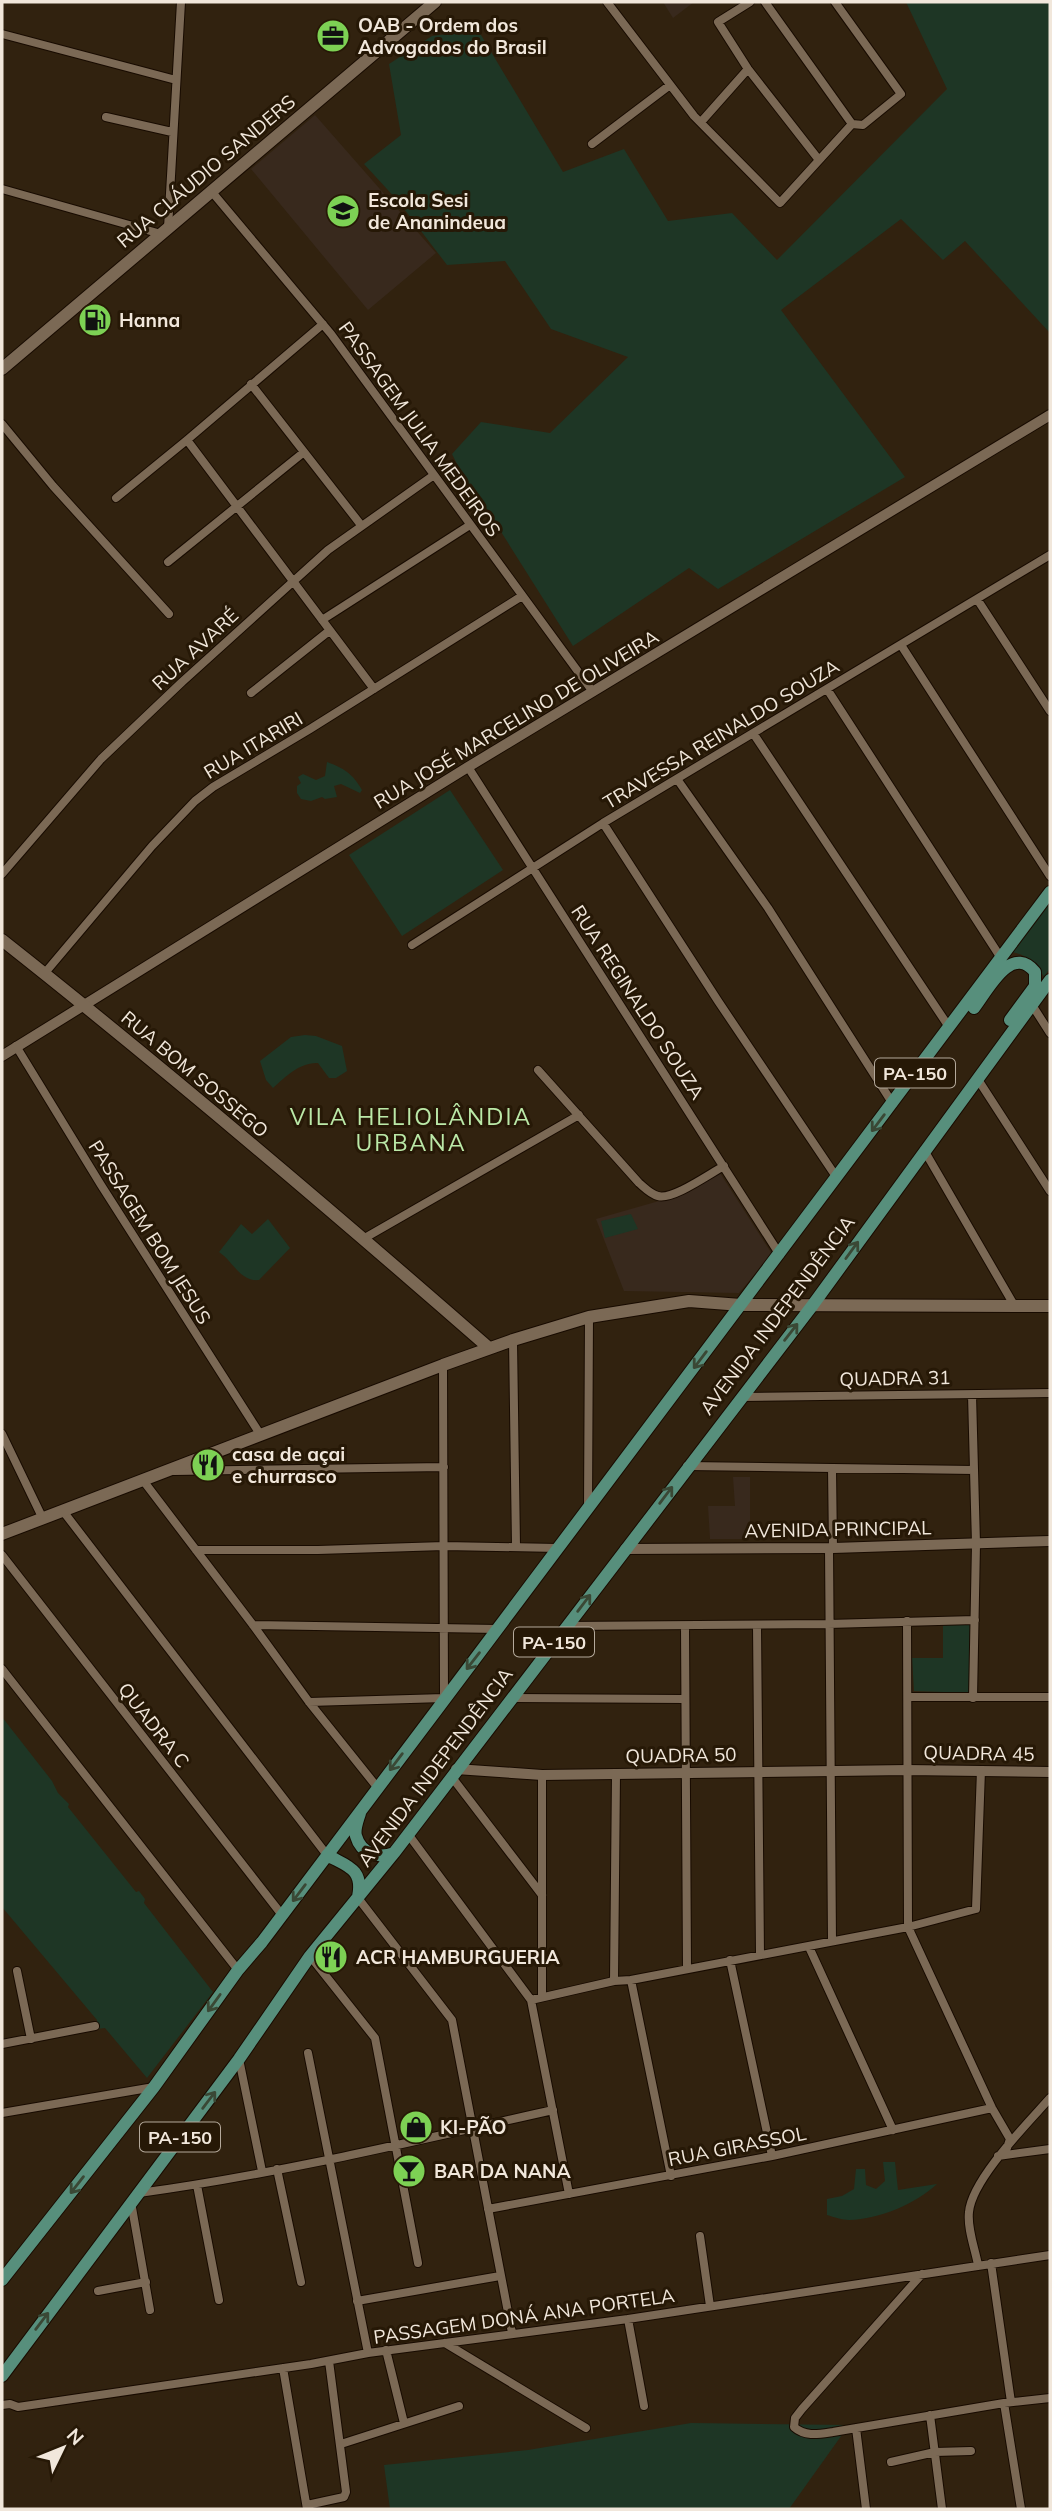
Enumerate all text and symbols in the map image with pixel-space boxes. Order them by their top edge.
place label: OAB - Ordem dos Advogados do Brasil [358,13,547,59]
office icon: OAB - Ordem dos Advogados do Brasil [314,17,352,55]
street label: RUA CLÁUDIO SANDERS [112,89,300,253]
place label: Escola Sesi de Ananindeua [368,188,506,234]
school or university icon: Escola Sesi de Ananindeua [324,192,362,230]
fuel station icon: Hanna [76,301,114,339]
place label: Hanna [119,308,180,332]
street label: PASSAGEM JULIA MEDEIROS [334,317,506,541]
street label: RUA AVARÉ [147,603,243,695]
street label: RUA JOSÉ MARCELINO DE OLIVEIRA [369,624,663,814]
street label: TRAVESSA REINALDO SOUZA [599,654,843,814]
street label: RUA ITARIRI [199,706,307,784]
street label: RUA REGINALDO SOUZA [566,900,710,1104]
street label: RUA BOM SOSSEGO [117,1005,273,1143]
road number: PA-150 [875,1058,955,1088]
district label: VILA HELIOLÂNDIA URBANA [290,1102,532,1157]
one-way arrow [871,1114,886,1133]
street label: PASSAGEM BOM JESUS [84,1136,216,1328]
street label: AVENIDA INDEPENDÊNCIA [694,1211,860,1419]
one-way arrow [844,1241,859,1260]
one-way arrow [784,1323,799,1342]
one-way arrow [692,1350,707,1369]
street label: QUADRA 31 [839,1365,951,1391]
place label: casa de açai e churrasco [232,1442,345,1488]
restaurant icon: casa de açai e churrasco [189,1446,227,1484]
one-way arrow [659,1486,673,1505]
street label: AVENIDA PRINCIPAL [744,1515,932,1543]
one-way arrow [576,1595,591,1613]
road number: PA-150 [514,1628,594,1657]
one-way arrow [465,1652,480,1670]
street label: AVENIDA INDEPENDÊNCIA [352,1663,518,1871]
street label: QUADRA C [113,1678,195,1772]
street label: QUADRA 45 [923,1740,1035,1766]
street label: QUADRA 50 [625,1742,737,1768]
one-way arrow [388,1752,403,1771]
one-way arrow [291,1883,306,1901]
restaurant icon: ACR HAMBURGUERIA [312,1938,350,1976]
place label: ACR HAMBURGUERIA [356,1945,561,1969]
one-way arrow [207,1994,222,2013]
one-way arrow [201,2091,216,2110]
shop icon: KI-PÃO [397,2108,435,2146]
place label: KI-PÃO [440,2115,507,2139]
street label: RUA GIRASSOL [666,2121,809,2171]
road number: PA-150 [140,2122,220,2152]
bar icon: BAR DA NANA [390,2152,428,2190]
place label: BAR DA NANA [434,2159,571,2183]
one-way arrow [69,2175,84,2193]
street label: PASSAGEM DONÁ ANA PORTELA [372,2283,676,2349]
one-way arrow [35,2312,50,2331]
north arrow [28,2413,98,2483]
text: N [62,2423,89,2450]

